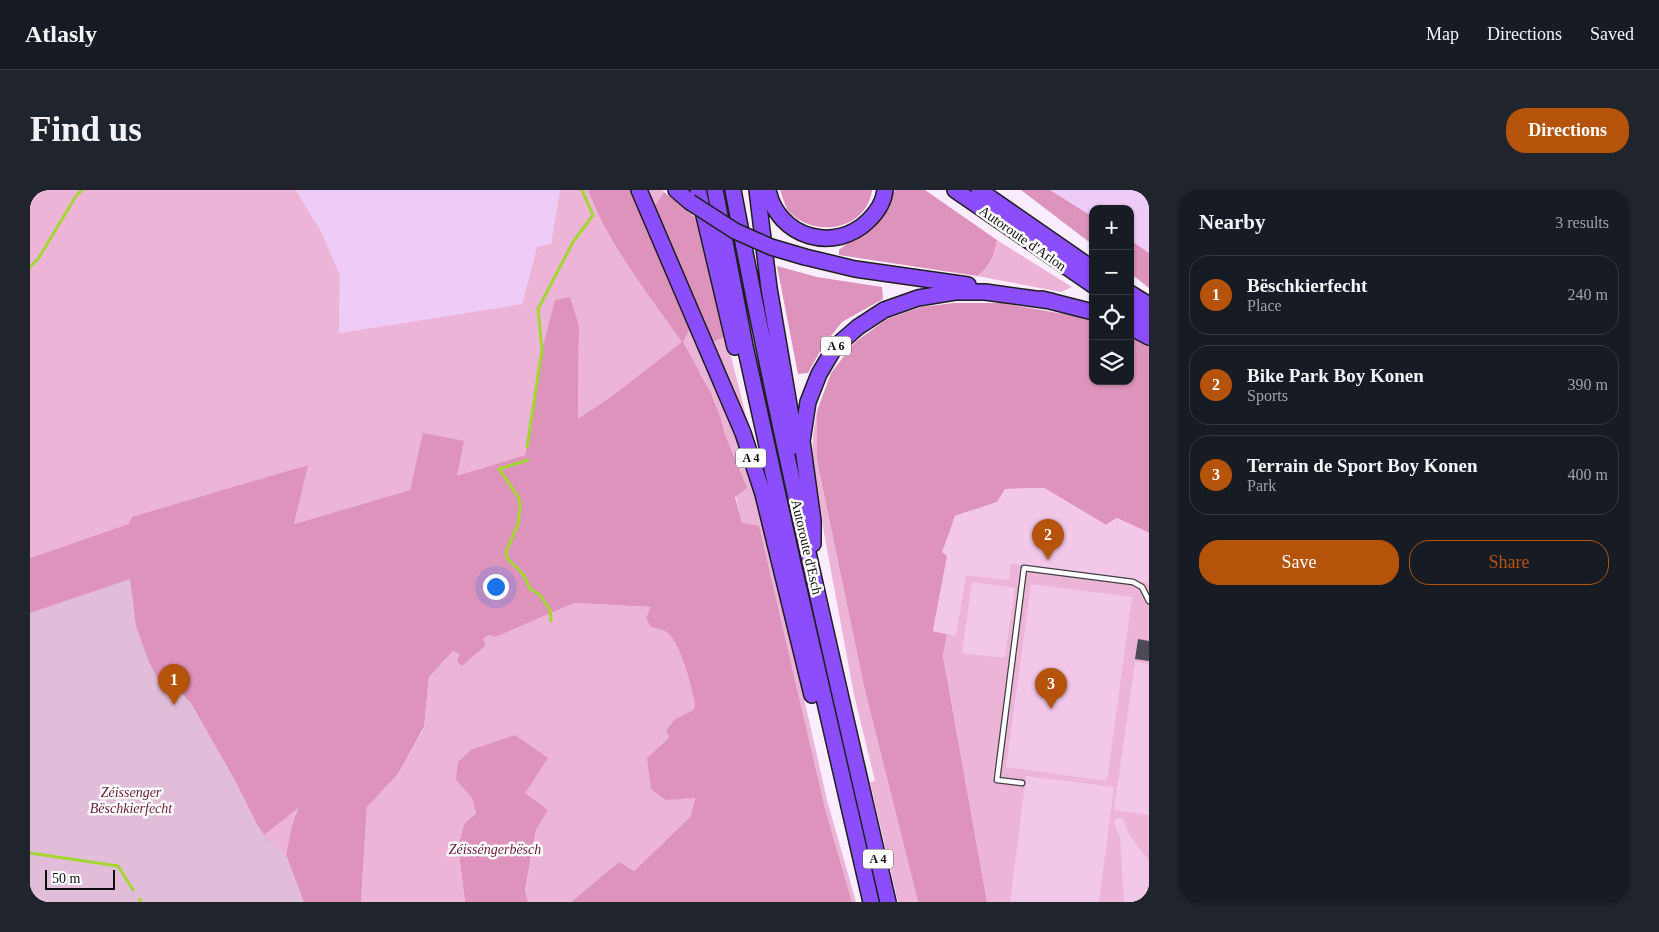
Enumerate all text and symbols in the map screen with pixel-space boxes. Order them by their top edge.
text: Atlasly [25,21,97,47]
text: Map [1426,24,1459,44]
text: Directions [1487,24,1562,44]
text: Saved [1590,24,1634,44]
button: Directions [1506,108,1629,153]
text: Find us [30,110,142,149]
street label: Autoroute d'Arlon [976,203,1069,274]
map controls [1089,205,1134,385]
button: + [1089,205,1134,250]
text: Nearby [1199,210,1266,234]
text: 3 results [1555,214,1609,231]
button: − [1089,250,1134,295]
text: Bëschkierfecht [1247,275,1367,296]
text: 1 [1212,286,1220,303]
text: 240 m [1568,286,1608,303]
button: locate [1089,295,1134,340]
text: Place [1247,297,1282,314]
road number: A 6 [821,336,851,356]
button: layers [1089,340,1134,385]
text: Bike Park Boy Konen [1247,365,1424,386]
text: 2 [1212,376,1220,393]
text: 390 m [1568,376,1608,393]
text: Sports [1247,387,1288,404]
road number: A 4 [736,448,766,468]
text: Terrain de Sport Boy Konen [1247,455,1478,476]
text: 3 [1212,466,1220,483]
text: 400 m [1568,466,1608,483]
text: Park [1247,477,1276,494]
street label: Autoroute d'Esch [788,498,825,596]
pin: 2 [1032,519,1064,560]
button: Save [1199,540,1399,585]
button: Share [1409,540,1609,585]
your location [483,574,509,600]
pin: 1 [158,664,190,705]
pin: 3 [1035,668,1067,709]
park label: Zéissenger Bëschkierfecht [90,785,173,816]
park label: Zéisséngerbësch [449,842,541,857]
road number: A 4 [863,850,893,869]
scale bar [45,867,115,890]
text: 50 m [52,871,80,886]

